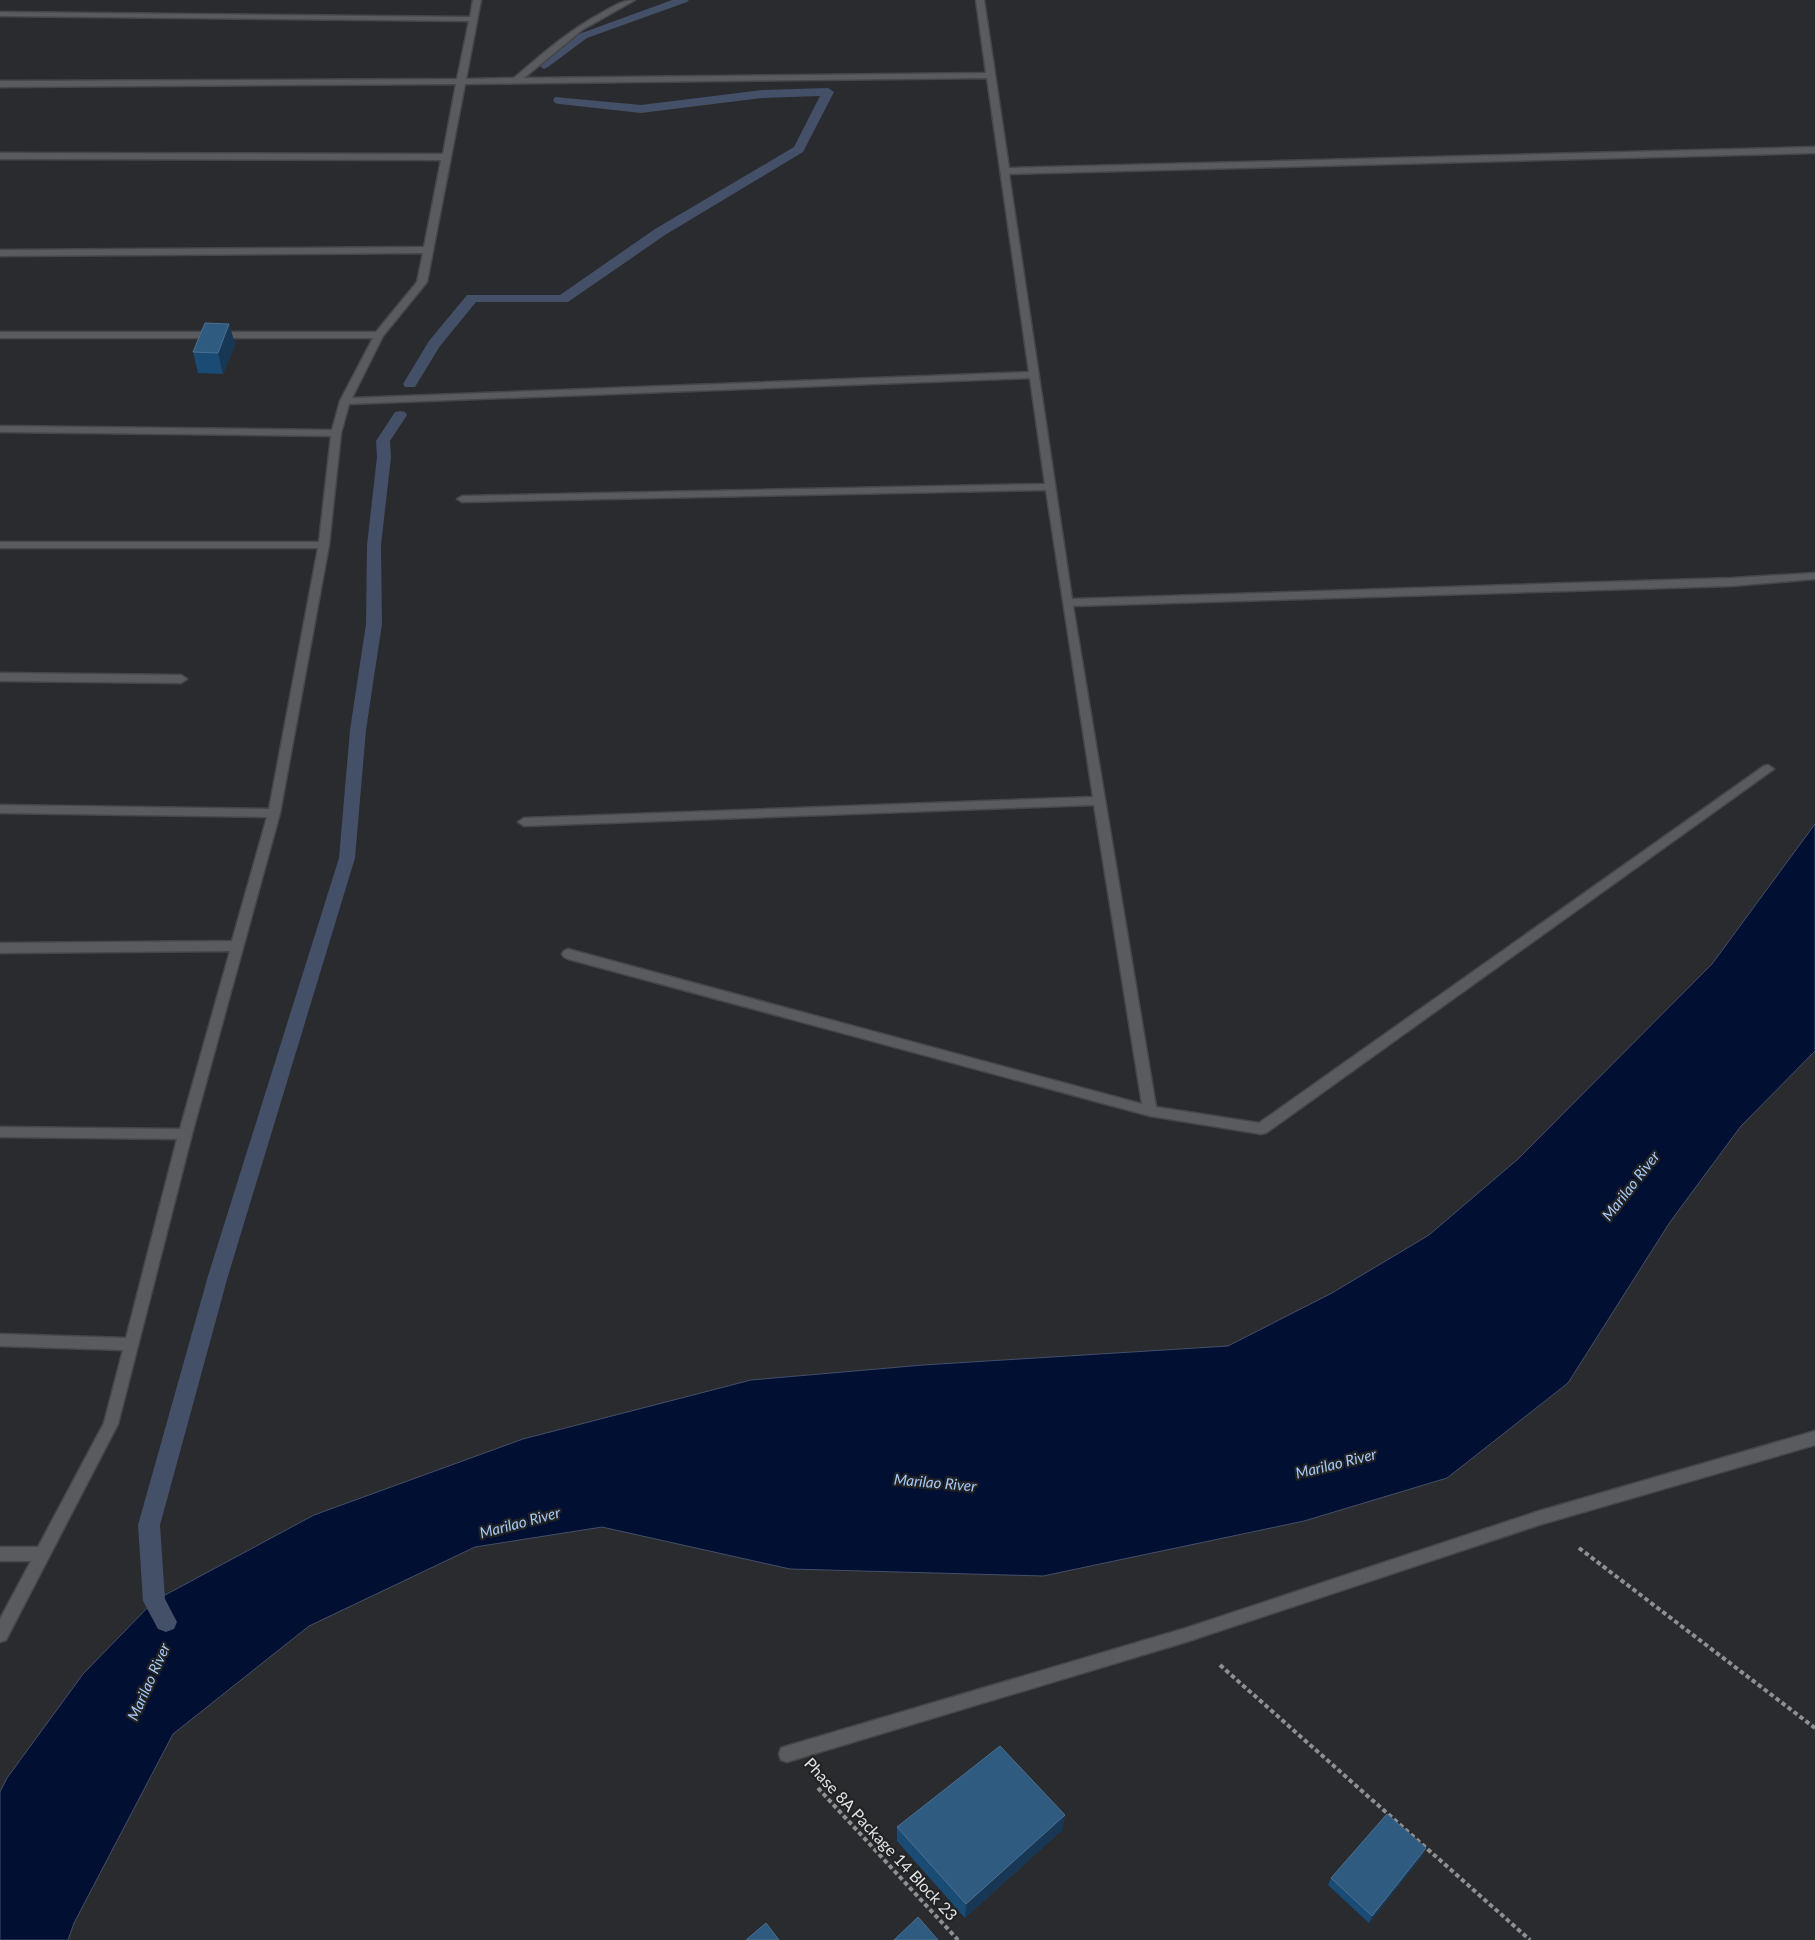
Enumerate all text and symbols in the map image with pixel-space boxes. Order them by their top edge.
water label: Marilao River [1598,1147,1663,1224]
water label: Marilao River [1293,1444,1379,1482]
water label: Marilao River [893,1469,978,1495]
water label: Marilao River [477,1502,563,1541]
water label: Marilao River [123,1639,173,1723]
street label: Phase 8A Package 14 Block 23 [801,1753,962,1924]

